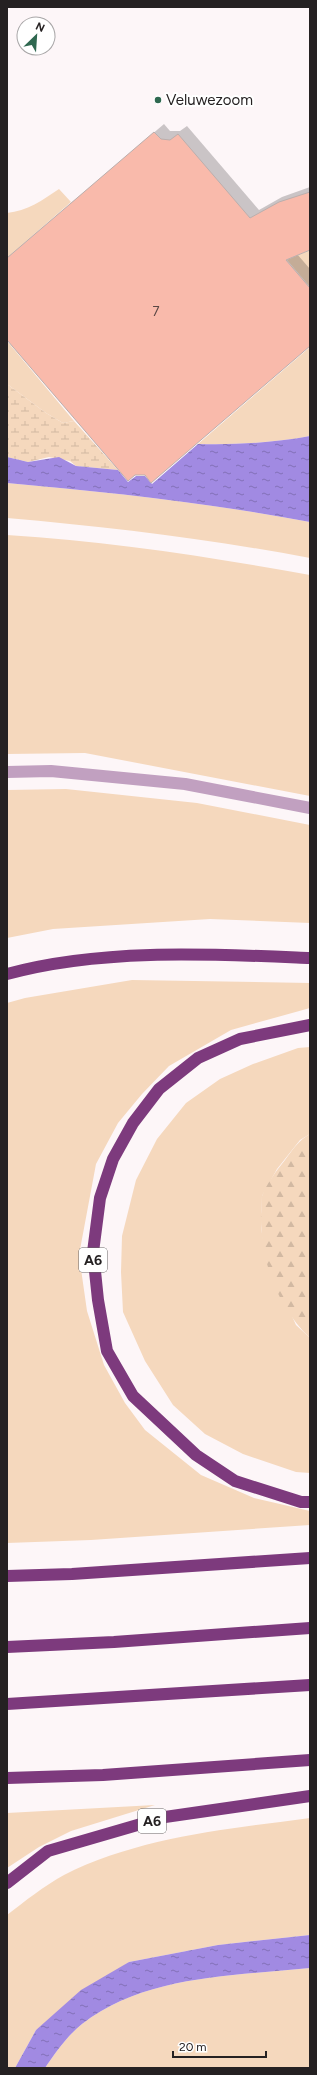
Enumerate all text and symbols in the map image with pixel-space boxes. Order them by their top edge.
north arrow [16,16,56,56]
text: N [33,20,47,35]
place label: Veluwezoom [166,91,253,109]
marker: Veluwezoom [153,95,163,105]
house number: 7 [153,304,160,319]
road number: A6 [79,1248,107,1272]
road number: A6 [138,1809,166,1833]
scale bar [173,2033,266,2059]
text: 20 m [179,2040,207,2054]

